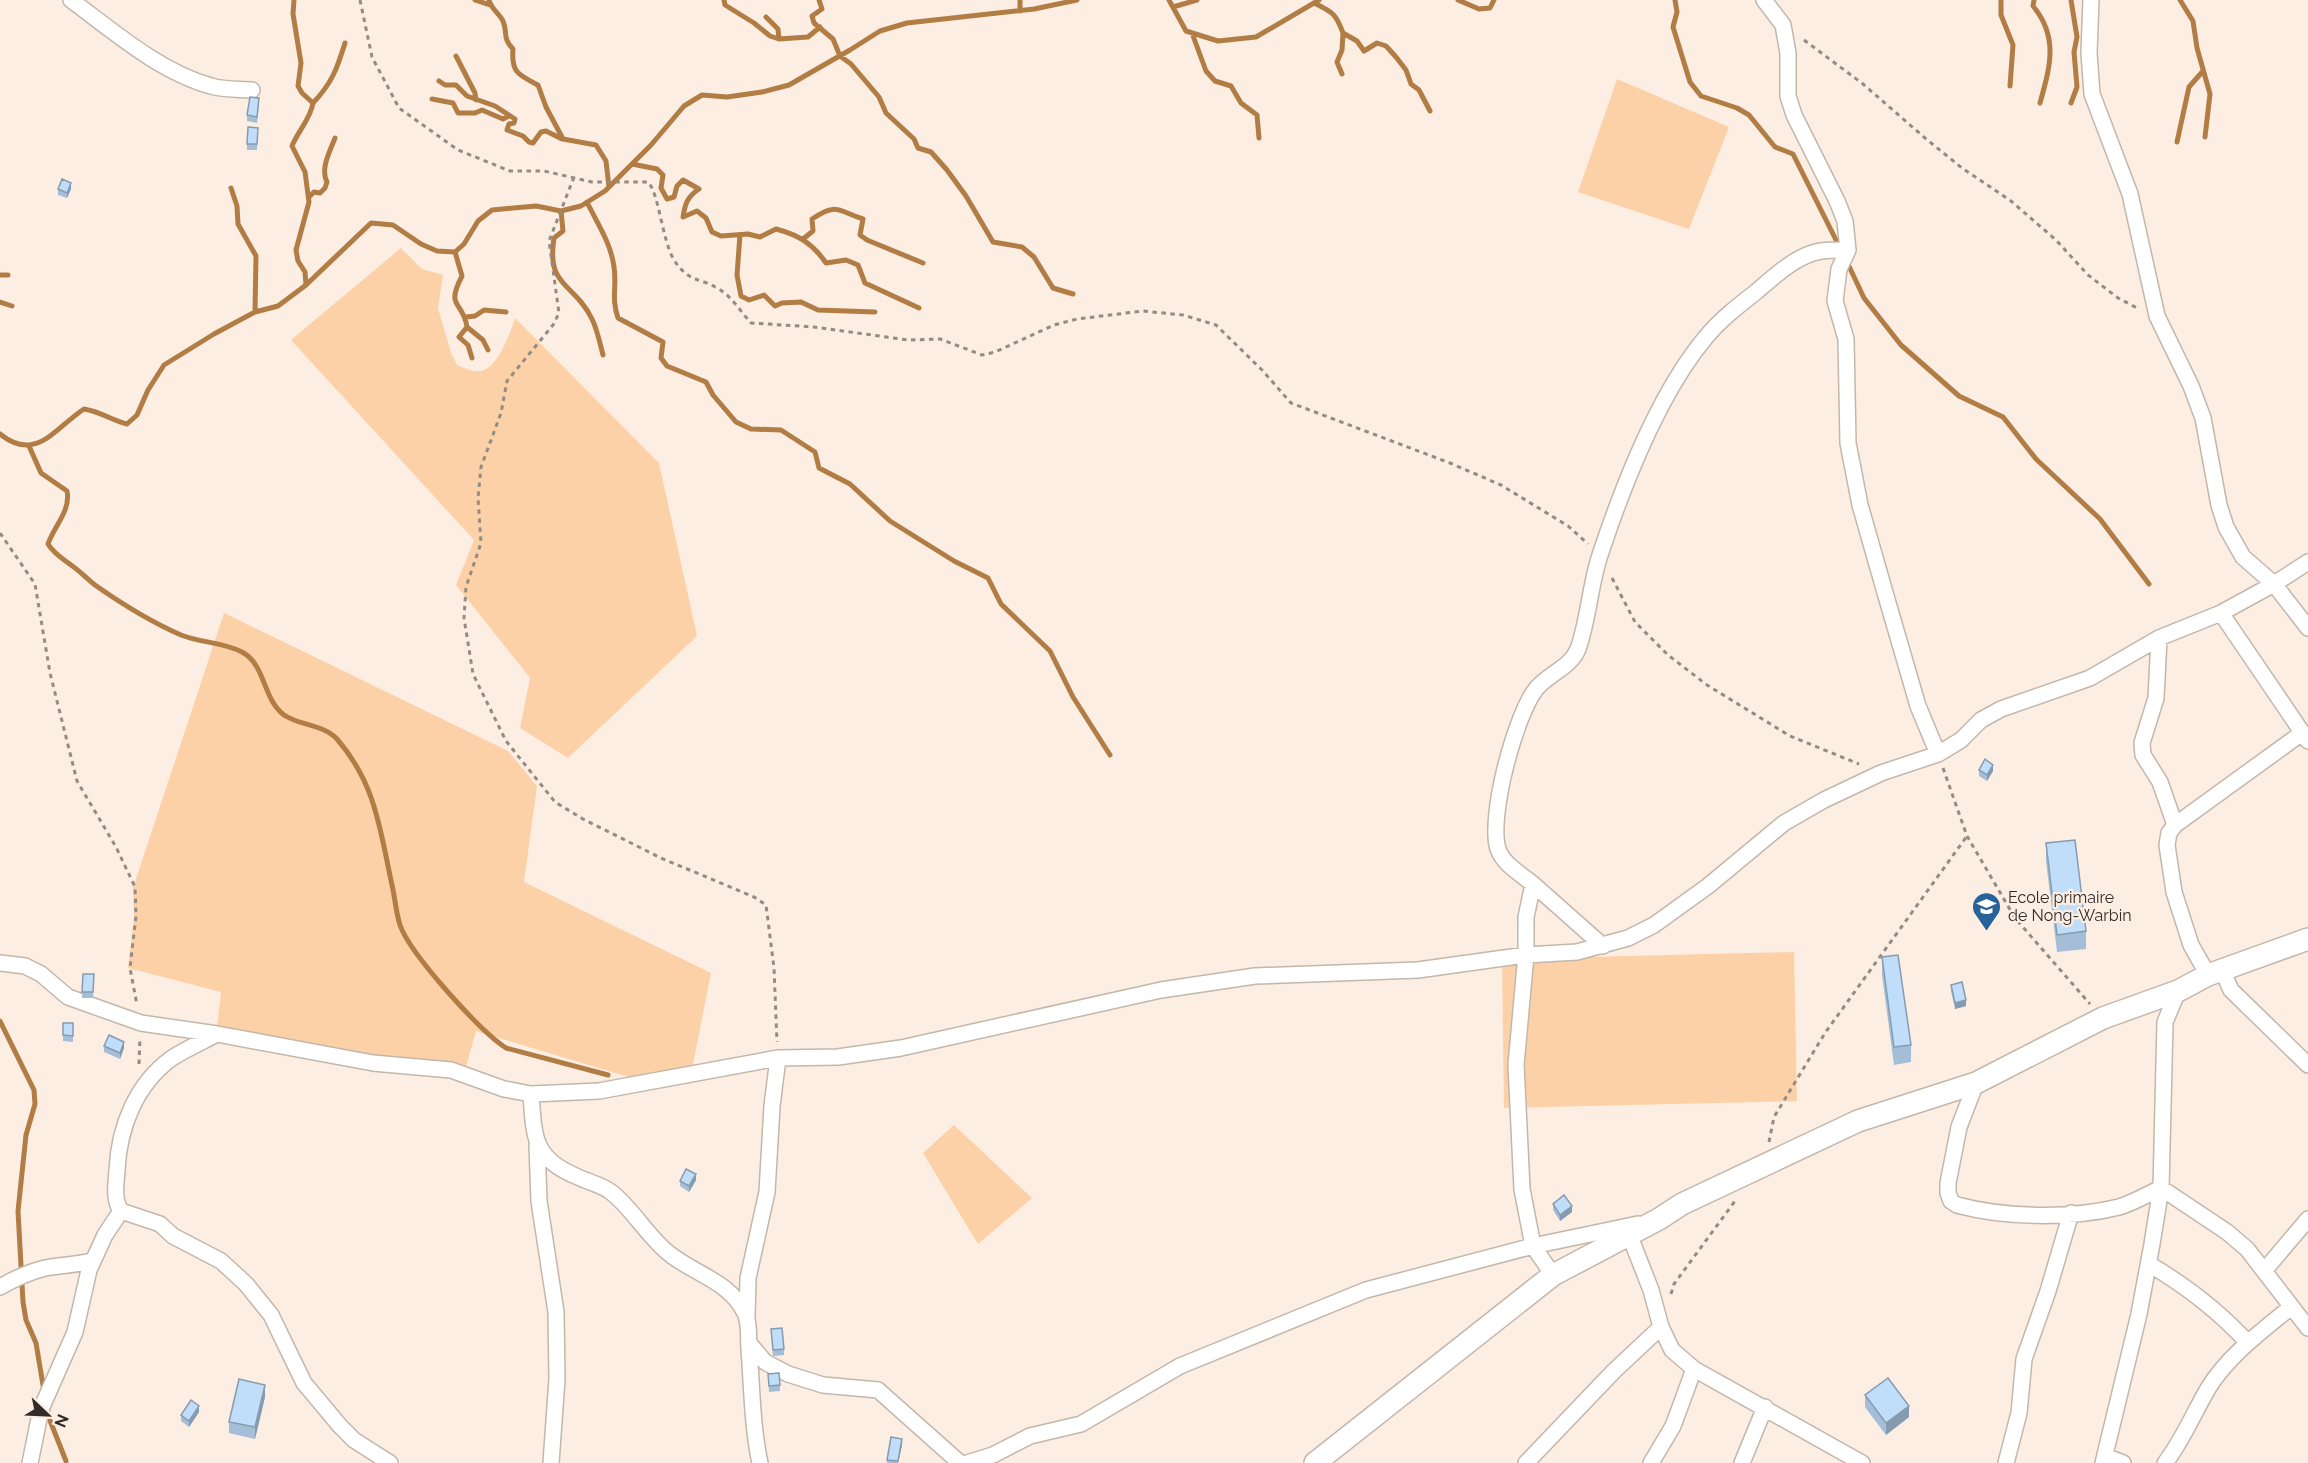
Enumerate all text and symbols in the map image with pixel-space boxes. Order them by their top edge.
place label: Ecole primaire de Nong-Warbin [2008,888,2131,925]
school or university icon: Ecole primaire de Nong-Warbin [1971,890,2003,932]
north arrow [18,1385,78,1445]
text: N [50,1411,72,1430]

